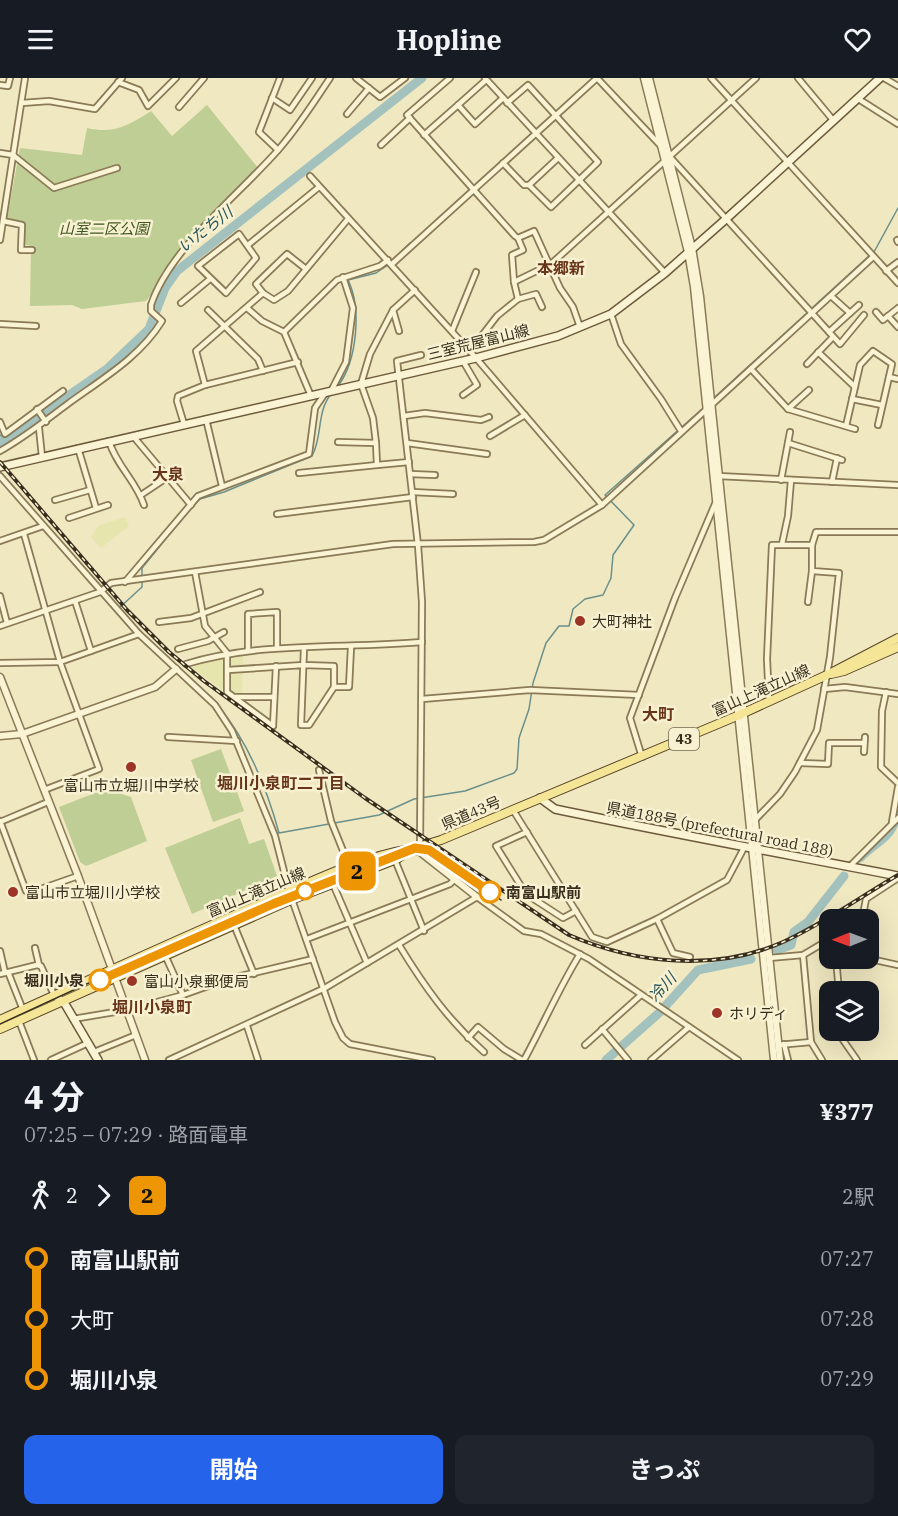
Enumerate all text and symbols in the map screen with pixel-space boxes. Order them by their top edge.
text: Hopline [396,22,502,57]
icon: menu [24,23,57,56]
icon: heart [841,23,874,56]
water label: いたち川 [174,200,238,257]
park label: 山室二区公園 [59,219,151,238]
district label: 本郷新 [537,258,585,278]
street label: 三室荒屋富山線 [425,320,531,364]
district label: 大泉 [152,464,184,484]
place label: 大町神社 [592,612,652,631]
marker: 大町神社 [573,614,587,628]
street label: 富山上滝立山線 [709,660,813,720]
district label: 大町 [642,704,674,724]
road number: 43 [669,728,699,750]
marker: 富山市立堀川中学校 [124,760,138,774]
district label: 堀川小泉町二丁目 [217,773,345,793]
place label: 富山市立堀川中学校 [63,776,199,795]
street label: 県道43号 [438,792,504,834]
street label: 県道188号 (prefectural road 188) [605,798,835,860]
line badge: 2 [338,852,376,890]
text: 2 [351,857,363,885]
street label: 富山上滝立山線 [204,863,308,921]
marker: 南富山駅前 [479,881,501,903]
unlabelled marker [296,882,314,900]
place label: 富山市立堀川小学校 [25,883,160,902]
place label: 南富山駅前 [506,883,581,902]
marker: 富山市立堀川小学校 [6,885,20,899]
north arrow [819,909,879,969]
map controls [819,909,879,1041]
water label: 冷川 [644,967,681,1006]
marker: 堀川小泉 [89,969,111,991]
place label: 堀川小泉 [24,971,84,990]
place label: 富山小泉郵便局 [144,972,249,991]
marker: 富山小泉郵便局 [125,974,139,988]
button: layers [819,981,879,1041]
district label: 堀川小泉町 [112,997,192,1017]
place label: ホリディ [729,1004,788,1023]
marker: ホリディ [710,1006,724,1020]
text: 4 分 [24,1075,84,1118]
text: ¥377 [819,1097,874,1126]
text: 07:25 – 07:29 · 路面電車 [24,1121,248,1148]
icon: walk [24,1179,57,1212]
icon: forward [87,1179,120,1212]
text: 2 [141,1181,154,1209]
text: 2 [66,1182,78,1209]
text: 2駅 [842,1183,874,1210]
text: 南富山駅前 [70,1245,180,1274]
text: 07:27 [820,1245,874,1272]
text: 大町 [70,1305,114,1334]
text: 07:28 [820,1305,874,1332]
text: 堀川小泉 [70,1365,158,1394]
text: 07:29 [820,1365,874,1392]
button: 開始 [24,1435,443,1504]
button: きっぷ [455,1435,874,1504]

